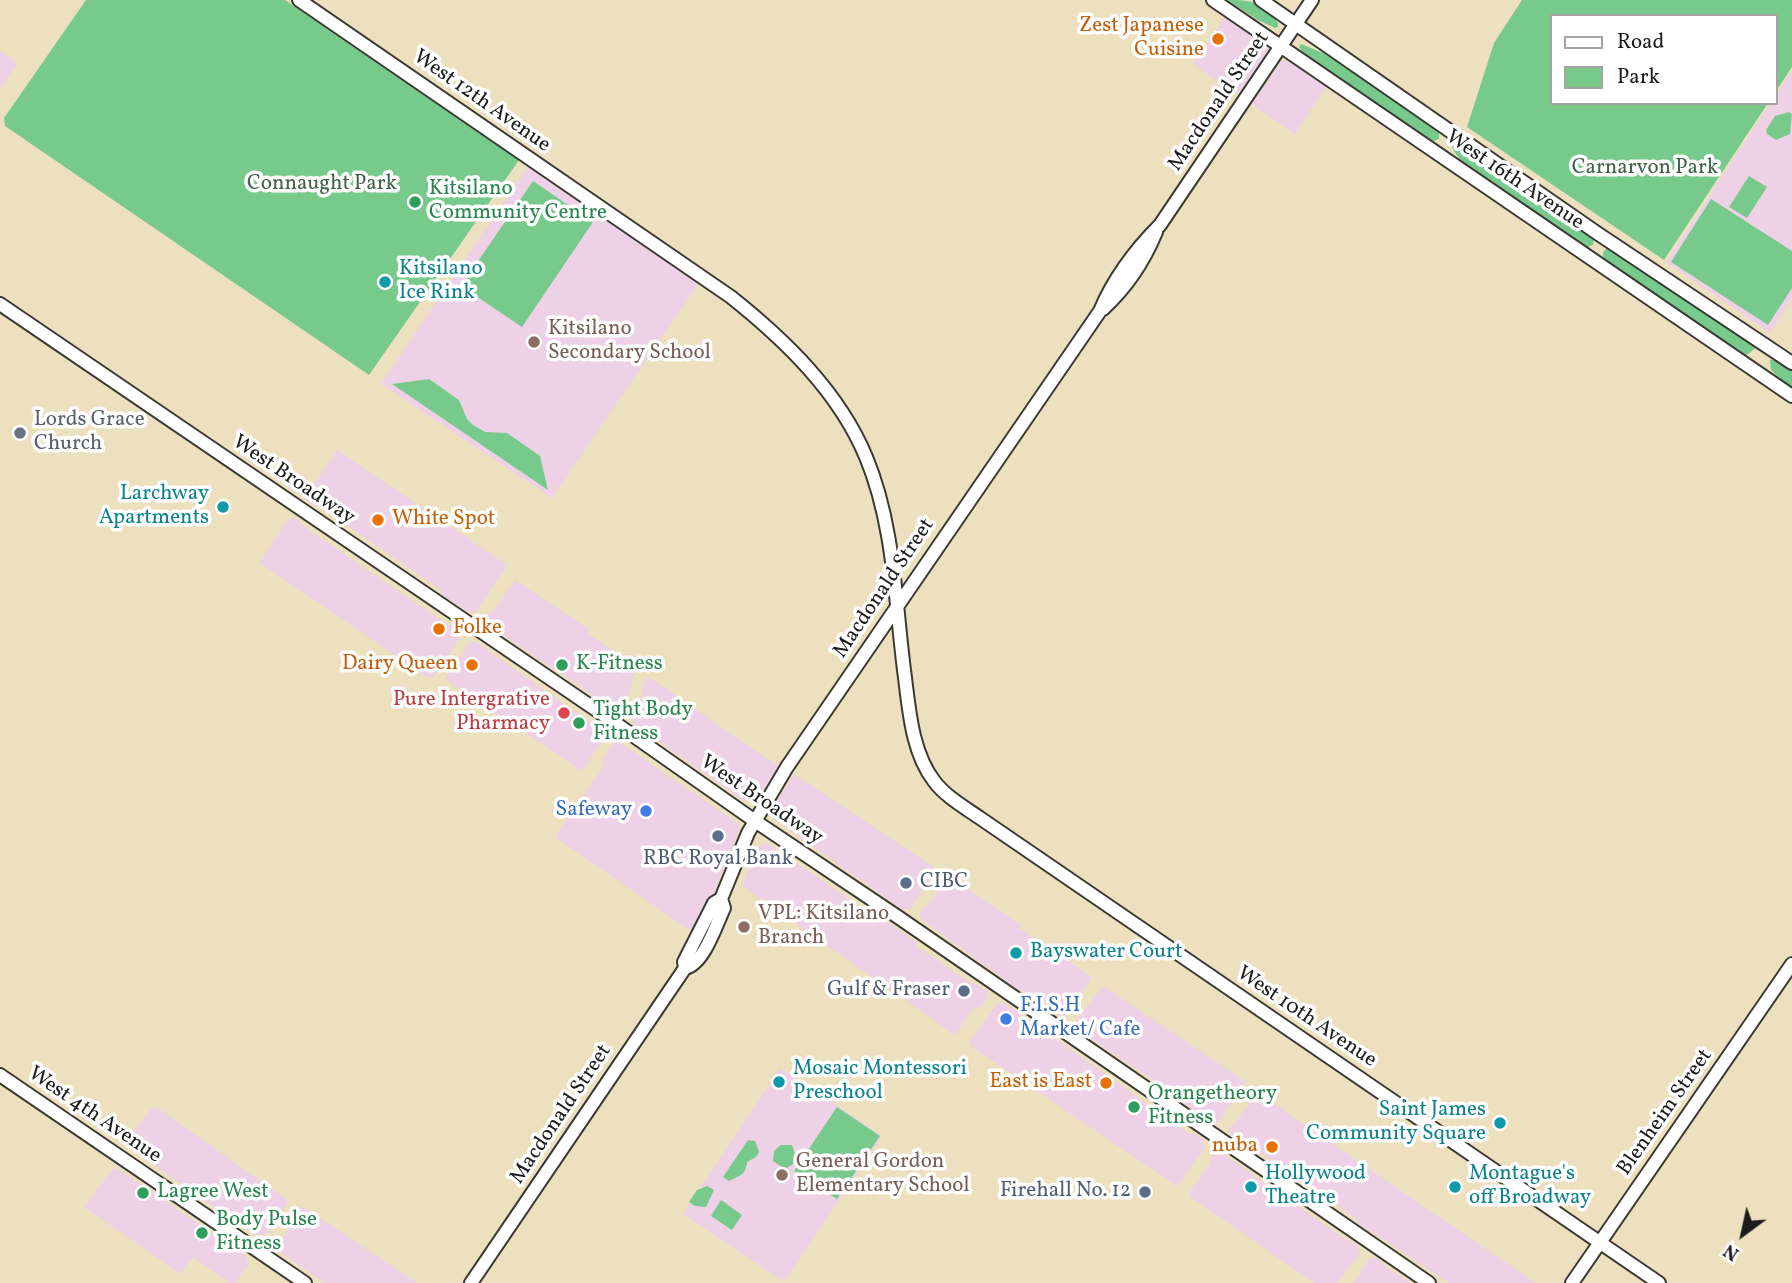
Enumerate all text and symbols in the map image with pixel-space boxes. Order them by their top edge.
place label: Zest Japanese Cuisine [1079,14,1204,64]
legend [1550,14,1778,105]
street label: Macdonald Street [1164,27,1276,177]
text: Road [1617,28,1664,57]
marker: Zest Japanese Cuisine [1210,31,1226,47]
street label: West 12th Avenue [407,45,555,159]
text: Park [1617,63,1660,92]
street label: West 16th Avenue [1440,125,1588,237]
park label: Carnarvon Park [1572,156,1718,182]
park label: Connaught Park [247,172,397,198]
place label: Kitsilano Community Centre [429,177,607,227]
marker: Kitsilano Community Centre [407,194,423,210]
place label: Kitsilano Ice Rink [399,257,483,307]
marker: Kitsilano Ice Rink [377,274,393,290]
place label: Kitsilano Secondary School [548,317,711,367]
marker: Kitsilano Secondary School [526,334,542,350]
place label: Lords Grace Church [34,408,145,458]
marker: Lords Grace Church [12,425,28,441]
street label: West Broadway [227,431,359,531]
place label: Larchway Apartments [99,482,209,532]
marker: Larchway Apartments [215,499,231,515]
place label: White Spot [392,507,495,533]
marker: White Spot [370,512,386,528]
street label: Macdonald Street [829,514,941,664]
place label: Folke [453,616,502,642]
marker: Folke [431,621,447,637]
place label: Dairy Queen [342,652,458,678]
place label: K-Fitness [576,652,663,678]
marker: Dairy Queen [464,657,480,673]
marker: K-Fitness [554,657,570,673]
place label: Pure Intergrative Pharmacy [393,688,550,738]
place label: Tight Body Fitness [593,698,693,748]
marker: Pure Intergrative Pharmacy [556,705,572,721]
marker: Tight Body Fitness [571,715,587,731]
street label: West Broadway [695,751,827,851]
place label: Safeway [556,798,632,824]
marker: Safeway [638,803,654,819]
marker: RBC Royal Bank [710,828,726,844]
place label: RBC Royal Bank [643,847,793,873]
place label: CIBC [920,870,968,896]
marker: CIBC [898,875,914,891]
place label: VPL: Kitsilano Branch [758,902,889,952]
marker: VPL: Kitsilano Branch [736,919,752,935]
place label: Bayswater Court [1030,940,1182,966]
marker: Bayswater Court [1008,945,1024,961]
street label: West 10th Avenue [1231,962,1381,1074]
place label: Gulf & Fraser [827,978,950,1004]
marker: Gulf & Fraser [956,983,972,999]
place label: F.I.S.H Market/ Cafe [1020,994,1140,1044]
marker: F.I.S.H Market/ Cafe [998,1011,1014,1027]
street label: Macdonald Street [506,1040,618,1190]
street label: Blenheim Street [1613,1045,1719,1181]
place label: Mosaic Montessori Preschool [793,1057,967,1107]
street label: West 4th Avenue [23,1062,165,1170]
place label: East is East [989,1070,1092,1096]
marker: Mosaic Montessori Preschool [771,1074,787,1090]
marker: East is East [1098,1075,1114,1091]
place label: Orangetheory Fitness [1148,1082,1277,1132]
place label: Saint James Community Square [1306,1098,1486,1148]
marker: Orangetheory Fitness [1126,1099,1142,1115]
marker: Saint James Community Square [1492,1115,1508,1131]
place label: nuba [1212,1134,1258,1160]
marker: nuba [1264,1139,1280,1155]
place label: General Gordon Elementary School [796,1150,970,1200]
place label: Hollywood Theatre [1265,1162,1366,1212]
place label: Montague's off Broadway [1469,1162,1591,1212]
marker: General Gordon Elementary School [774,1167,790,1183]
place label: Firehall No. 12 [1000,1179,1131,1205]
marker: Hollywood Theatre [1243,1179,1259,1195]
marker: Montague's off Broadway [1447,1179,1463,1195]
place label: Lagree West [157,1180,269,1206]
marker: Firehall No. 12 [1137,1184,1153,1200]
marker: Lagree West [135,1185,151,1201]
north arrow [1708,1199,1778,1269]
place label: Body Pulse Fitness [216,1208,317,1258]
marker: Body Pulse Fitness [194,1225,210,1241]
text: N [1719,1237,1744,1266]

